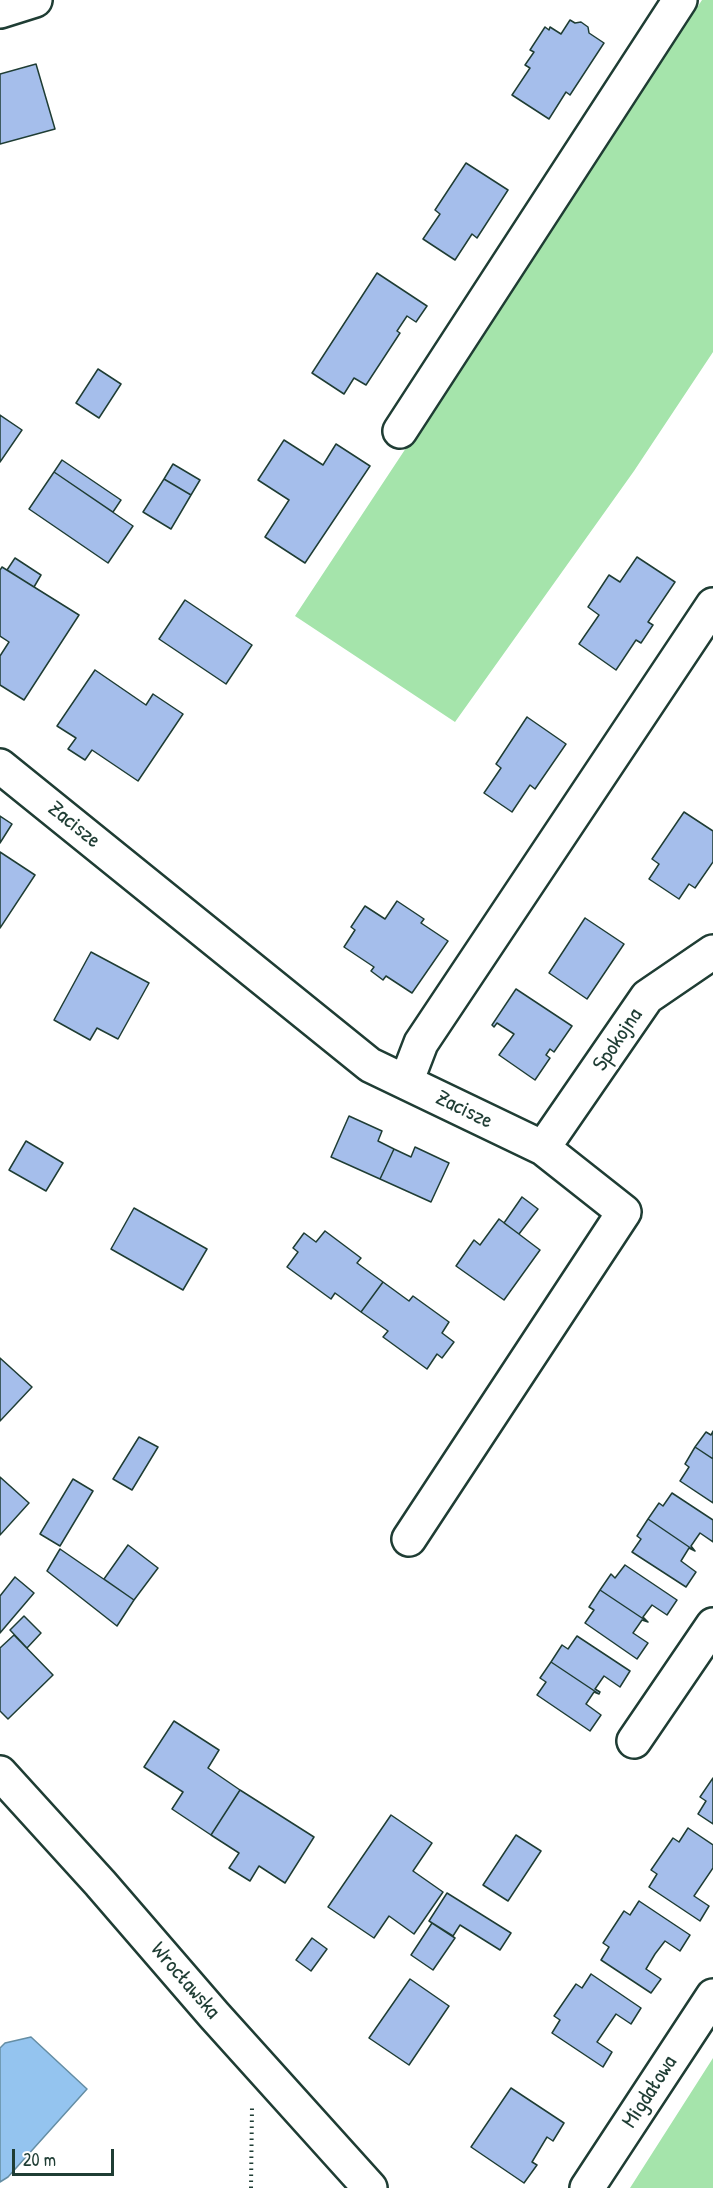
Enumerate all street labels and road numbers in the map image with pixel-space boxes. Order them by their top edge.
street label: Zacisze [42,796,106,854]
street label: Spokojna [587,1004,649,1076]
street label: Zacisze [431,1085,497,1135]
street label: Wrocławska [145,1937,225,2025]
street label: Migdałowa [617,2051,683,2133]

